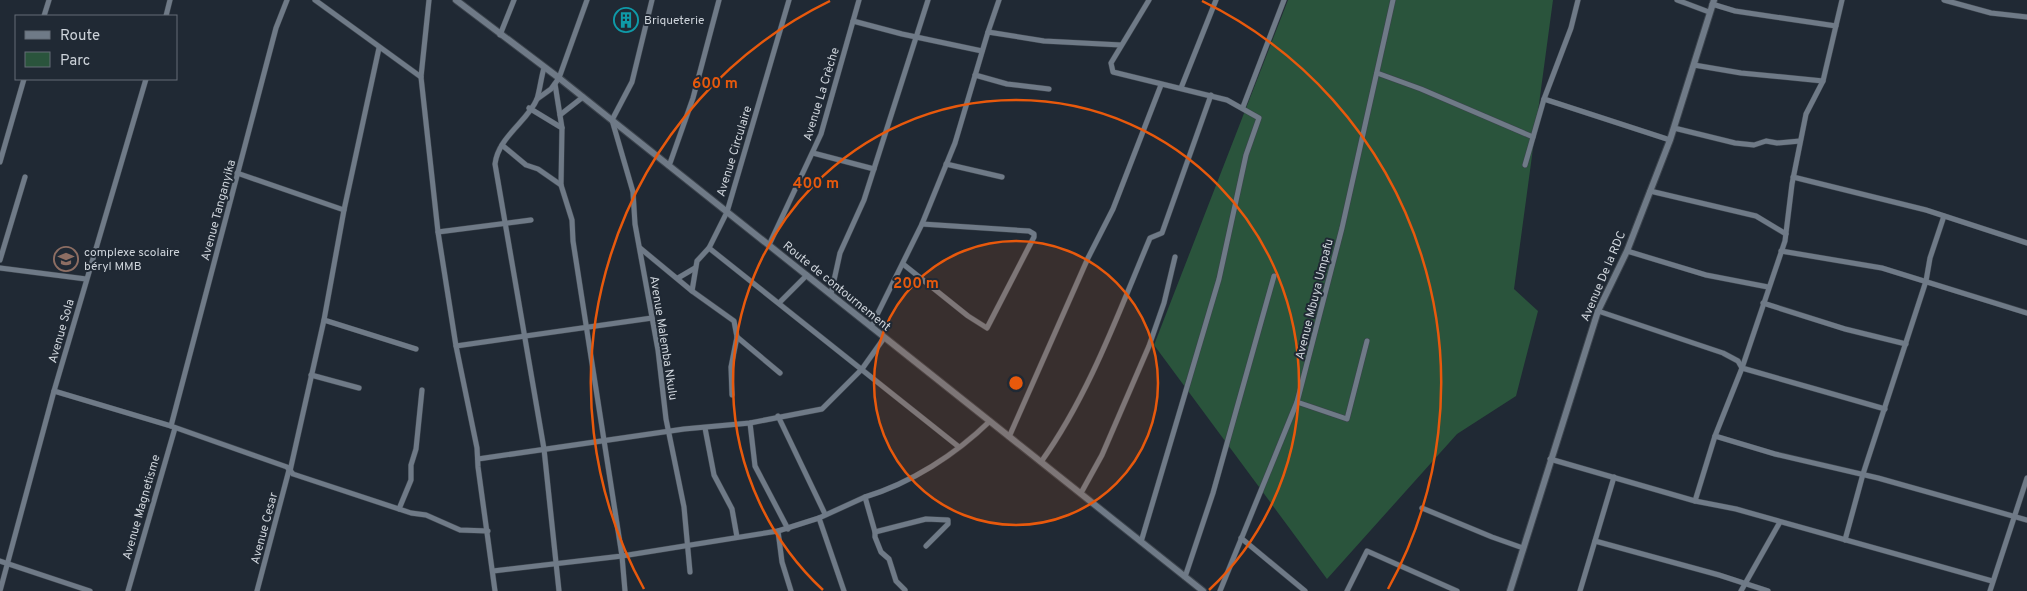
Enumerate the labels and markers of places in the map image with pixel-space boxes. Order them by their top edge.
building icon: Briqueterie [613,7,639,33]
place label: Briqueterie [644,13,704,29]
place label: complexe scolaire béryl MMB [84,245,180,275]
school or university icon: complexe scolaire béryl MMB [53,246,79,272]
centre of rings [1007,374,1025,392]

